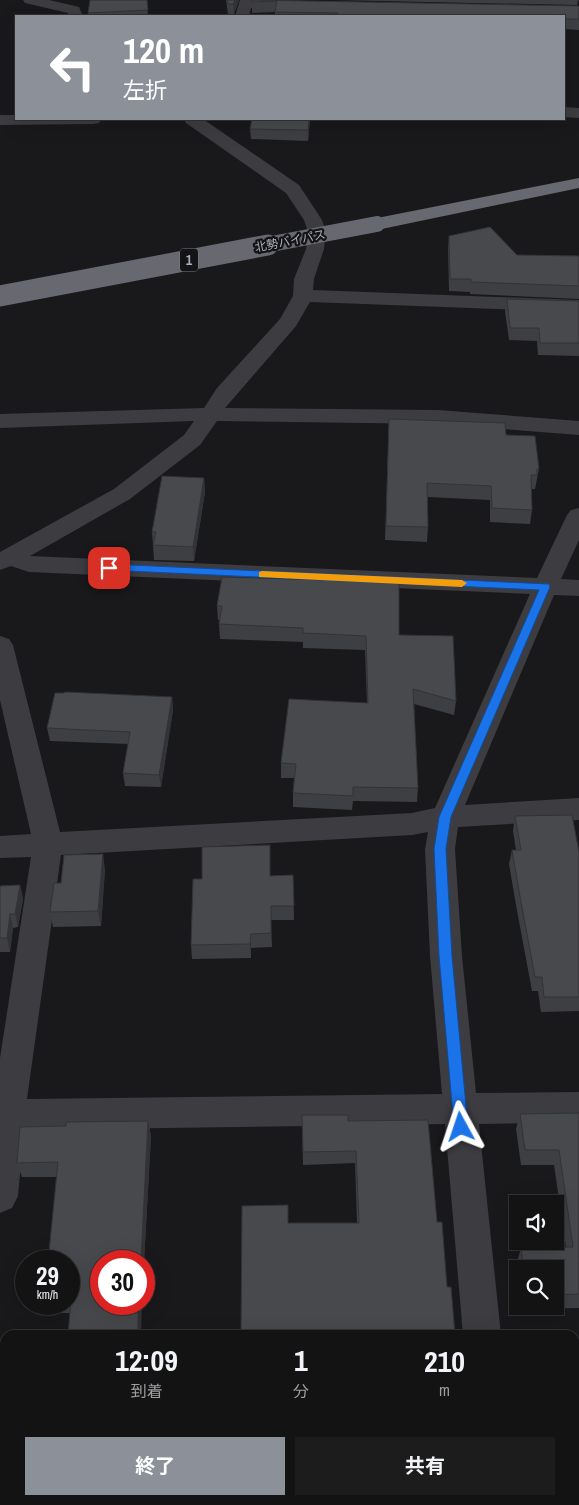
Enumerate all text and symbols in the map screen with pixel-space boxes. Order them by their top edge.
text: 120 m [123,27,204,74]
icon: left [40,35,105,100]
text: 左折 [123,75,167,105]
street label: 北勢バイパス [253,226,327,256]
road number: 1 [180,248,198,272]
pin [88,547,130,589]
icon: arrive [95,554,123,582]
position arrow [434,1100,486,1152]
map controls [509,1195,564,1315]
button: sound [509,1195,564,1250]
speed limit sign: 30 [90,1250,155,1315]
text: 29 [36,1259,59,1293]
button: search [509,1260,564,1315]
text: km/h [37,1287,58,1303]
text: 12:09 [115,1340,178,1380]
text: 1 [294,1340,308,1380]
text: 210 [424,1341,465,1381]
text: m [439,1379,450,1401]
text: 到着 [130,1380,162,1402]
text: 分 [293,1380,309,1402]
button: 終了 [25,1437,285,1495]
button: 共有 [295,1437,555,1495]

